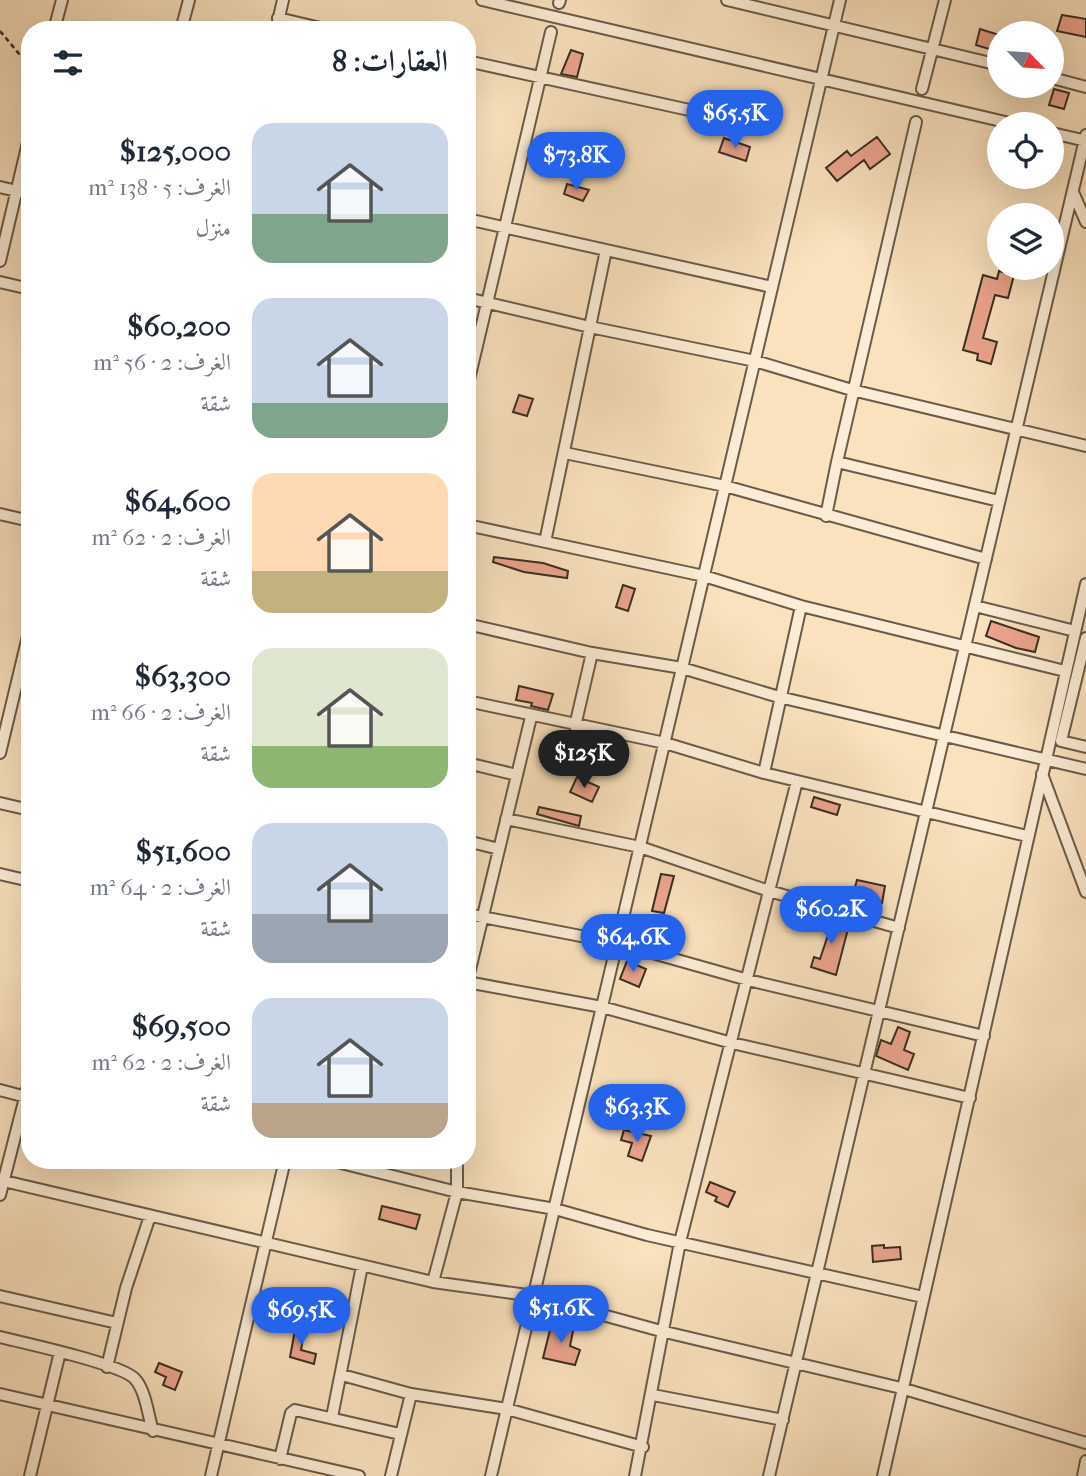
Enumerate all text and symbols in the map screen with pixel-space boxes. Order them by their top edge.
north arrow [987,21,1064,98]
map controls [987,21,1064,280]
icon: filters [49,44,87,82]
text: العقارات: 8 [332,44,448,79]
pin: $65.5K [678,90,792,150]
text: $65.5K [702,99,768,126]
button: locate [987,112,1064,189]
pin: $73.8K [519,132,633,192]
text: $125,000 [120,134,231,169]
text: $73.8K [543,141,609,168]
icon: home [308,151,392,235]
text: الغرف: 5 · 138 m² [88,174,231,201]
button: layers [987,203,1064,280]
text: منزل [196,215,231,242]
text: $60,200 [127,309,231,344]
icon: home [308,326,392,410]
text: الغرف: 2 · 56 m² [93,349,231,376]
text: شقة [201,390,231,417]
text: $64,600 [124,484,231,519]
icon: home [308,501,392,585]
text: الغرف: 2 · 62 m² [91,524,231,551]
text: شقة [201,565,231,592]
text: $63,300 [134,659,231,694]
icon: home [308,676,392,760]
text: الغرف: 2 · 66 m² [91,699,231,726]
pin: $125K [535,730,633,790]
text: $125K [554,739,614,766]
text: شقة [201,740,231,767]
text: $51,600 [135,834,231,869]
icon: home [308,851,392,935]
text: الغرف: 2 · 64 m² [90,874,231,901]
pin: $60.2K [774,886,888,946]
text: $60.2K [796,895,866,922]
pin: $64.6K [576,914,690,974]
text: شقة [201,915,231,942]
text: $64.6K [597,923,669,950]
text: $69,500 [132,1009,231,1044]
icon: home [308,1026,392,1110]
text: الغرف: 2 · 62 m² [91,1049,231,1076]
pin: $63.3K [580,1084,694,1144]
text: شقة [201,1090,231,1117]
text: $63.3K [604,1093,670,1120]
pin: $51.6K [504,1286,618,1345]
pin: $69.5K [244,1288,358,1347]
text: $51.6K [529,1294,593,1321]
text: $69.5K [267,1296,335,1323]

